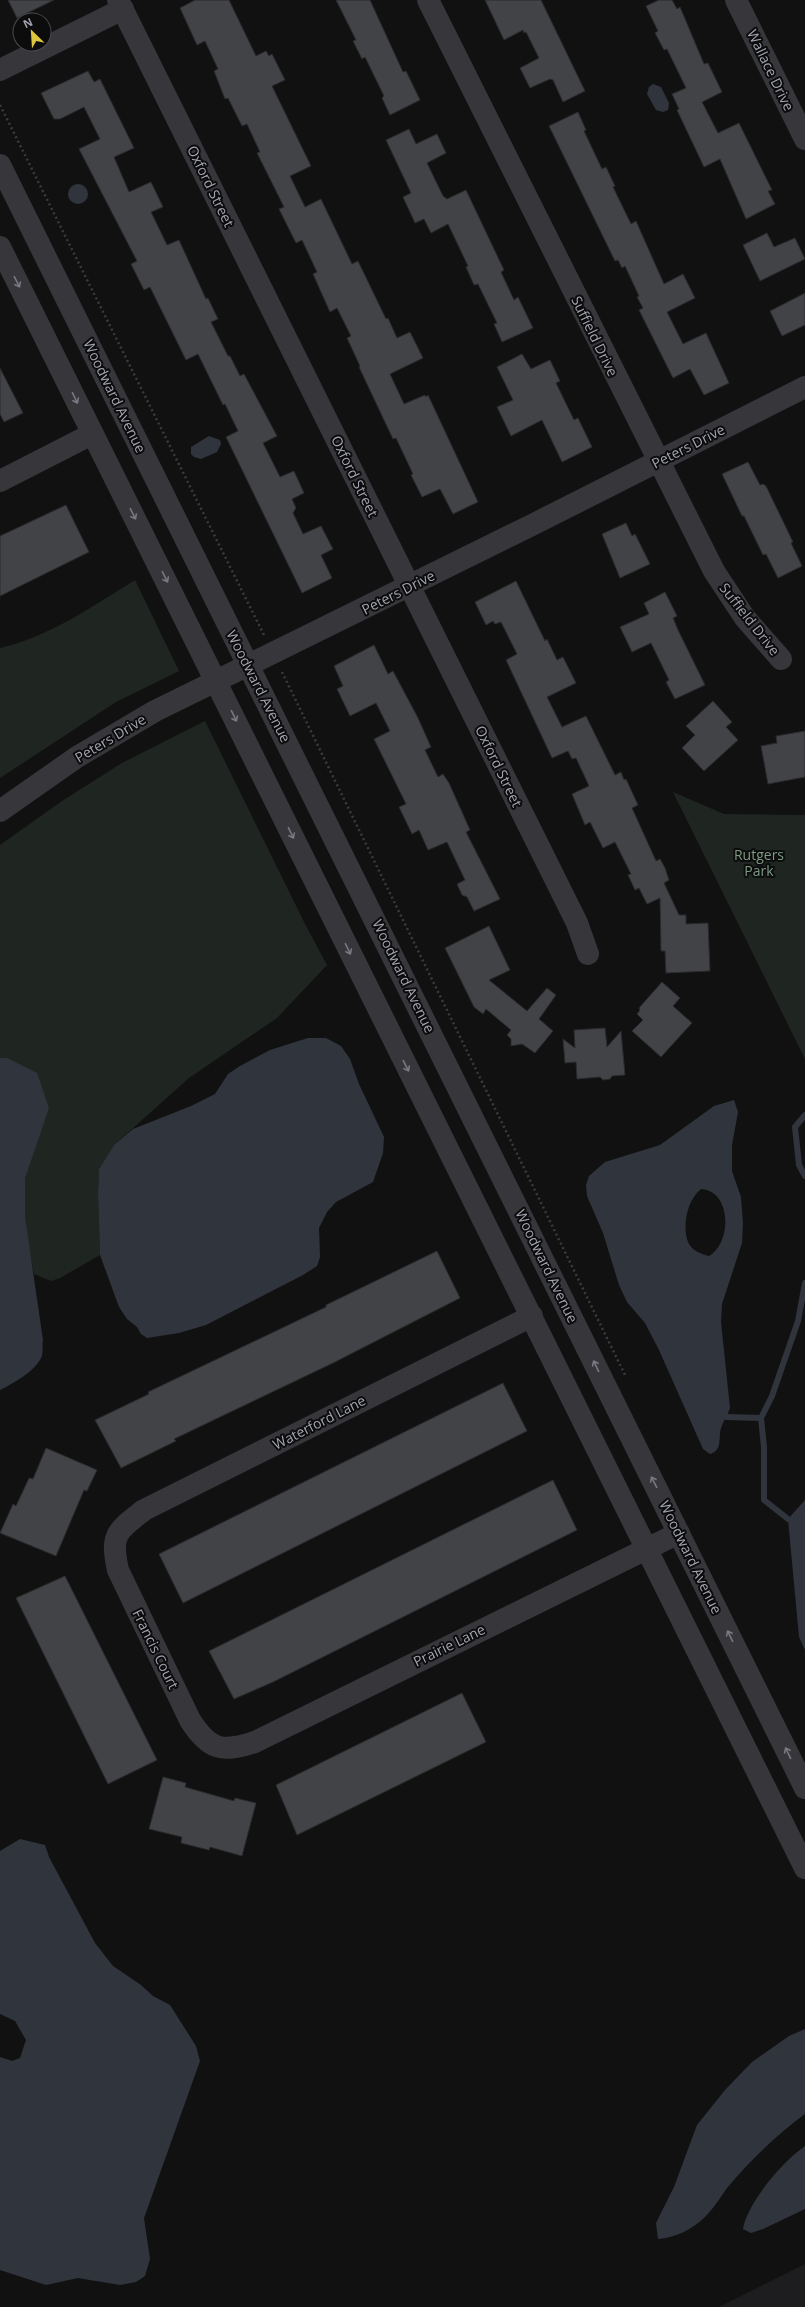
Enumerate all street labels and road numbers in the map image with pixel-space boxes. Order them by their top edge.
street label: Wallace Drive [743,26,799,114]
street label: Oxford Street [183,142,239,230]
street label: Suffield Drive [567,293,623,379]
street label: Woodward Avenue [79,336,151,456]
street label: Peters Drive [648,419,728,472]
street label: Oxford Street [327,432,383,520]
street label: Peters Drive [358,565,438,618]
street label: Suffield Drive [716,579,784,659]
street label: Woodward Avenue [222,627,296,746]
street label: Peters Drive [71,709,149,767]
street label: Oxford Street [471,722,527,810]
street label: Woodward Avenue [368,916,440,1036]
street label: Woodward Avenue [511,1206,583,1326]
street label: Waterford Lane [269,1390,369,1454]
street label: Woodward Avenue [655,1497,727,1617]
street label: Francis Court [129,1606,183,1692]
street label: Prairie Lane [410,1619,488,1671]

